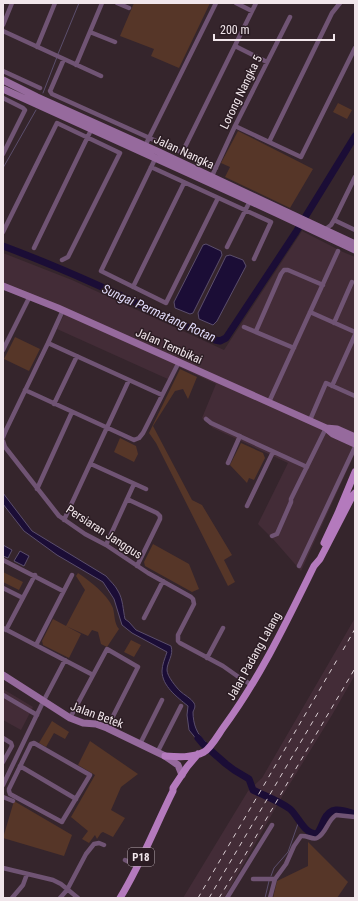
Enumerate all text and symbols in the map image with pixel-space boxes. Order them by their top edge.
scale bar [214,16,334,42]
text: 200 m [220,23,250,37]
street label: Lorong Nangka 5 [217,53,265,131]
street label: Jalan Nangka [152,132,217,172]
water label: Sungai Permatang Rotan [100,281,218,345]
street label: Jalan Tembikai [134,325,204,367]
street label: Persiaran Janggus [63,502,145,562]
street label: Jalan Padang Lalang [224,609,284,703]
street label: Jalan Betek [69,699,126,731]
road number: P18 [128,848,154,866]

